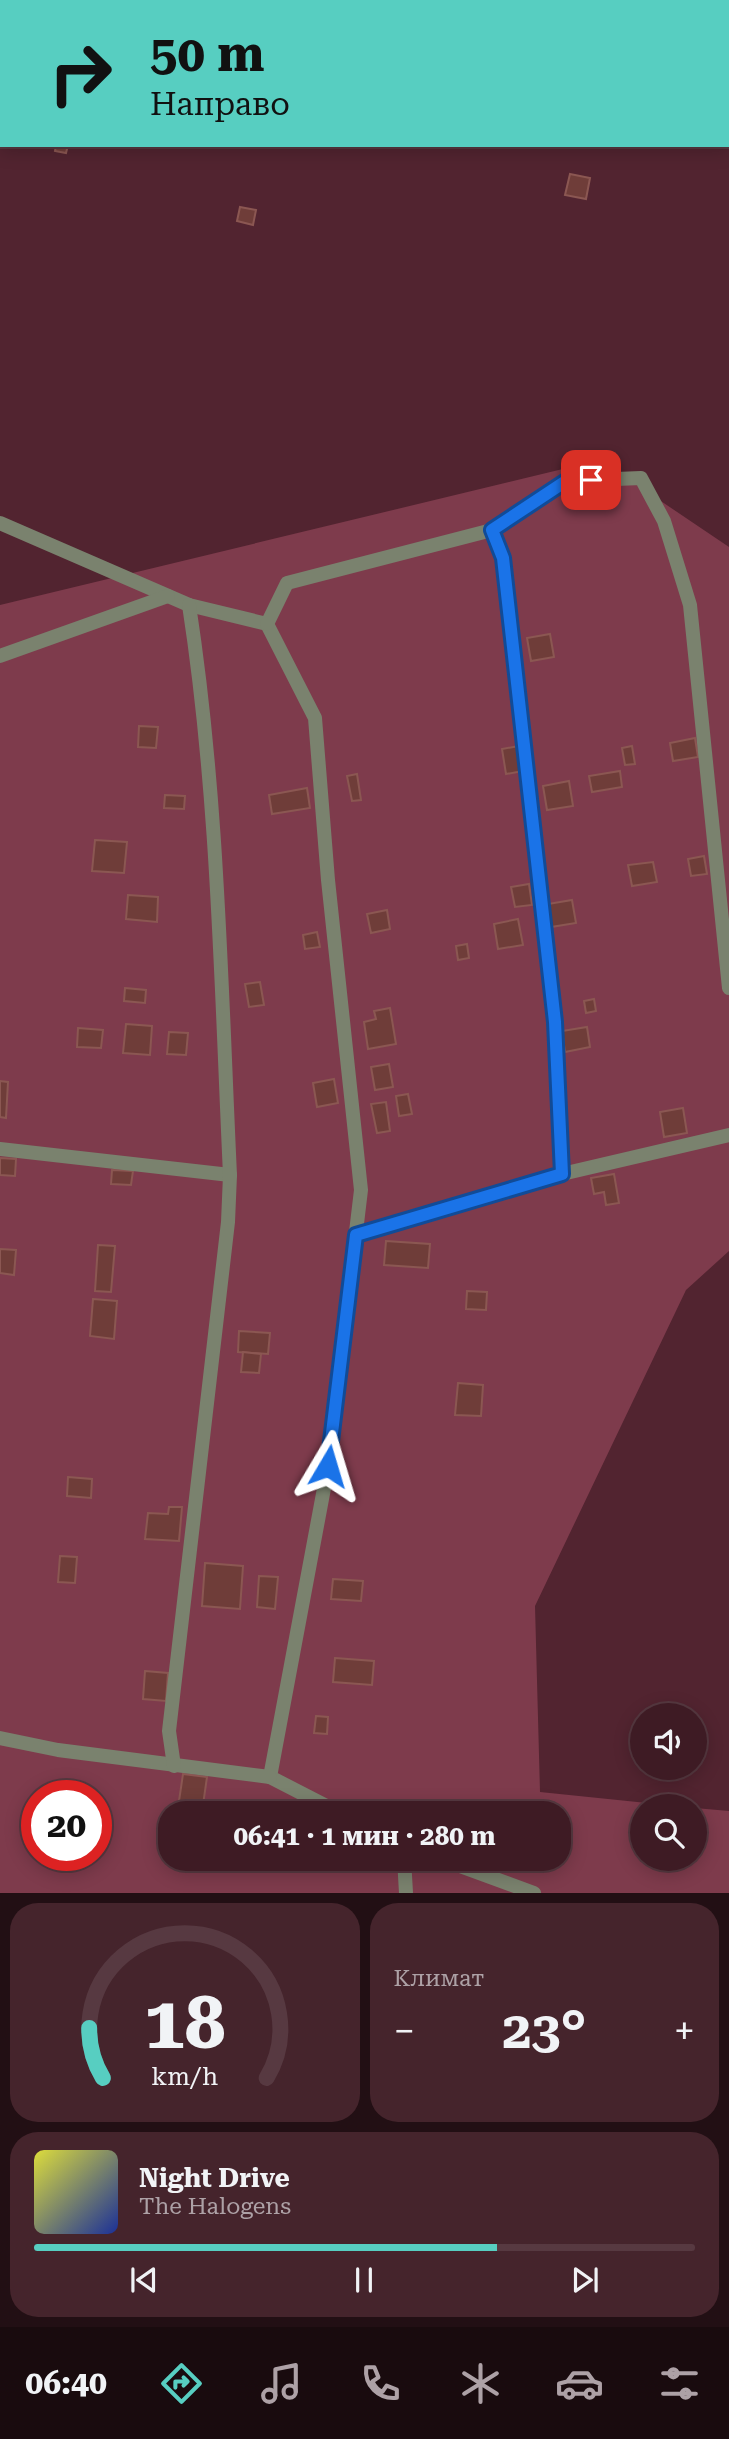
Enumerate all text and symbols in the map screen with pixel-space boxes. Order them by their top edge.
text: 50 m [150,26,265,83]
icon: right [35,28,126,119]
text: Направо [150,85,290,123]
pin [561,450,621,510]
icon: arrive [572,461,610,499]
position arrow [291,1429,365,1503]
map controls [630,1703,707,1871]
button: sound [630,1703,707,1780]
speed limit sign: 20 [21,1780,112,1871]
button: search [630,1794,707,1871]
text: 06:41 · 1 мин · 280 m [234,1821,495,1851]
text: Климат [394,1965,484,1992]
text: 18 [144,1982,226,2067]
text: 23° [502,2000,586,2061]
text: − [394,2009,415,2053]
text: + [674,2009,695,2053]
text: km/h [151,2062,218,2091]
text: Night Drive [139,2163,290,2193]
text: The Halogens [139,2193,291,2220]
icon: previous [125,2261,163,2299]
icon: pause [345,2261,383,2299]
icon: next [566,2261,604,2299]
icon: directions [157,2359,206,2408]
icon: music [257,2359,306,2408]
icon: phone [356,2359,405,2408]
icon: climate [456,2359,505,2408]
icon: car [555,2359,604,2408]
icon: filters [655,2359,704,2408]
text: 06:40 [25,2364,107,2402]

